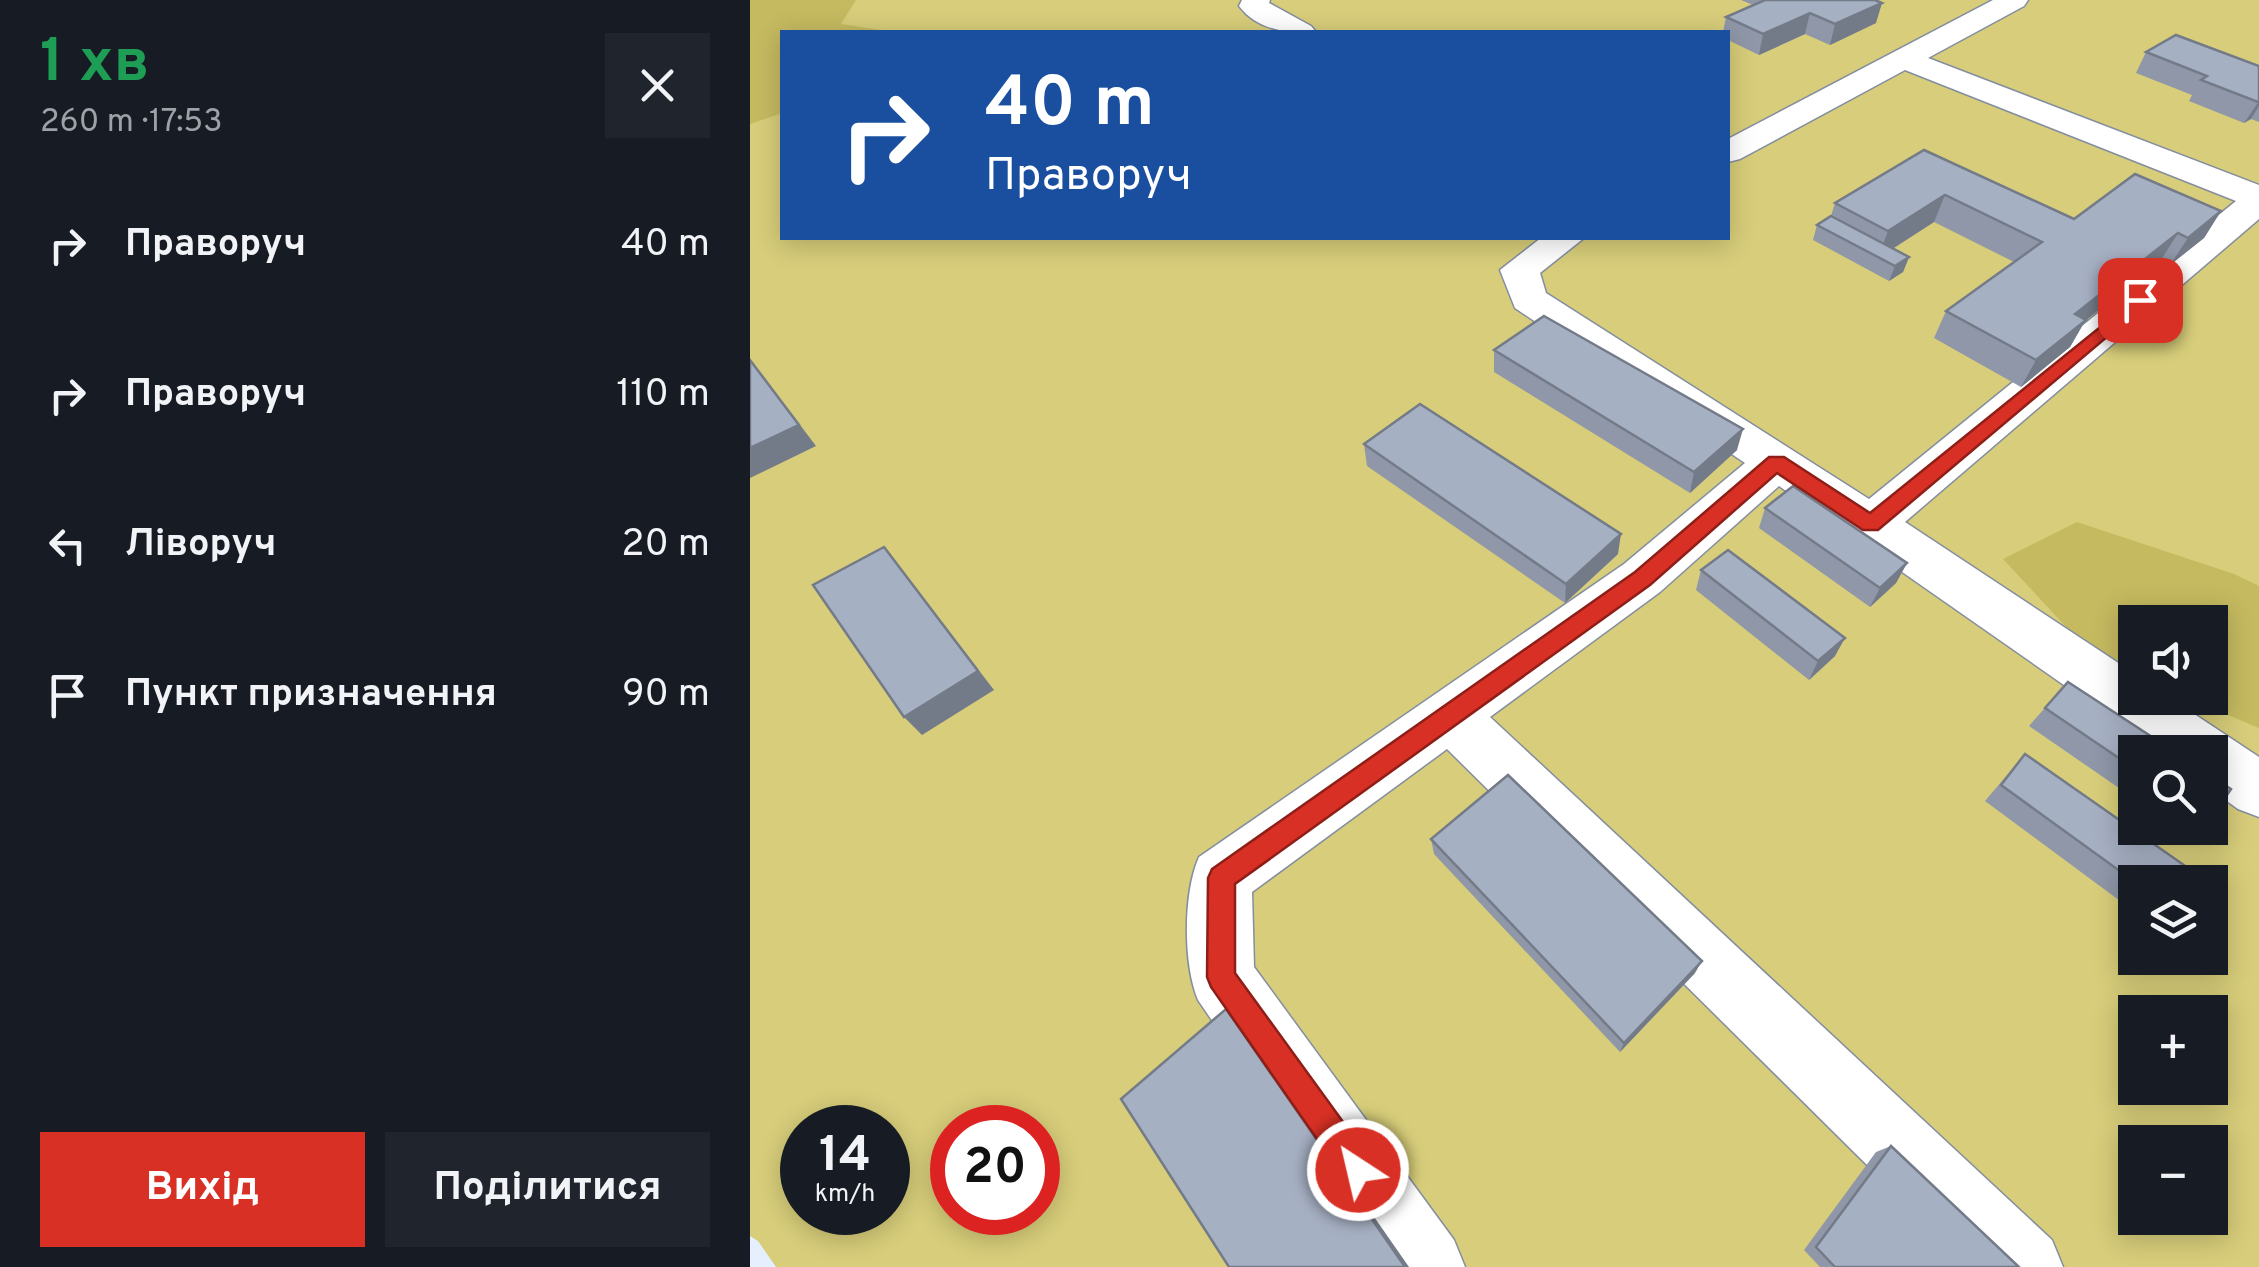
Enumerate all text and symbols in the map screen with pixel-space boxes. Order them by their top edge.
text: 1 хв [40,27,149,103]
button: close [605,33,710,138]
text: 40 m [985,62,1155,151]
icon: right [820,70,950,200]
text: 260 m · 17:53 [40,103,222,143]
text: Праворуч [985,149,1192,206]
icon: right [40,218,95,273]
text: Праворуч [125,221,306,270]
text: 40 m [621,221,710,270]
pin [2098,258,2183,343]
icon: arrive [2113,273,2168,328]
icon: right [40,368,95,423]
text: Праворуч [125,371,306,420]
text: 110 m [616,371,710,420]
icon: left [40,518,95,573]
text: Ліворуч [125,521,276,570]
text: 20 m [621,521,710,570]
map controls [2118,605,2228,1235]
button: sound [2118,605,2228,715]
icon: arrive [40,668,95,723]
text: Пункт призначення [125,671,497,720]
text: 90 m [622,671,710,720]
button: search [2118,735,2228,845]
button: layers [2118,865,2228,975]
button: + [2118,995,2228,1105]
speed limit sign: 20 [930,1105,1060,1235]
position arrow [1306,1118,1410,1222]
button: − [2118,1125,2228,1235]
text: 14 [819,1126,871,1189]
button: Вихід [40,1132,365,1247]
button: Поділитися [385,1132,710,1247]
text: km/h [815,1179,875,1211]

